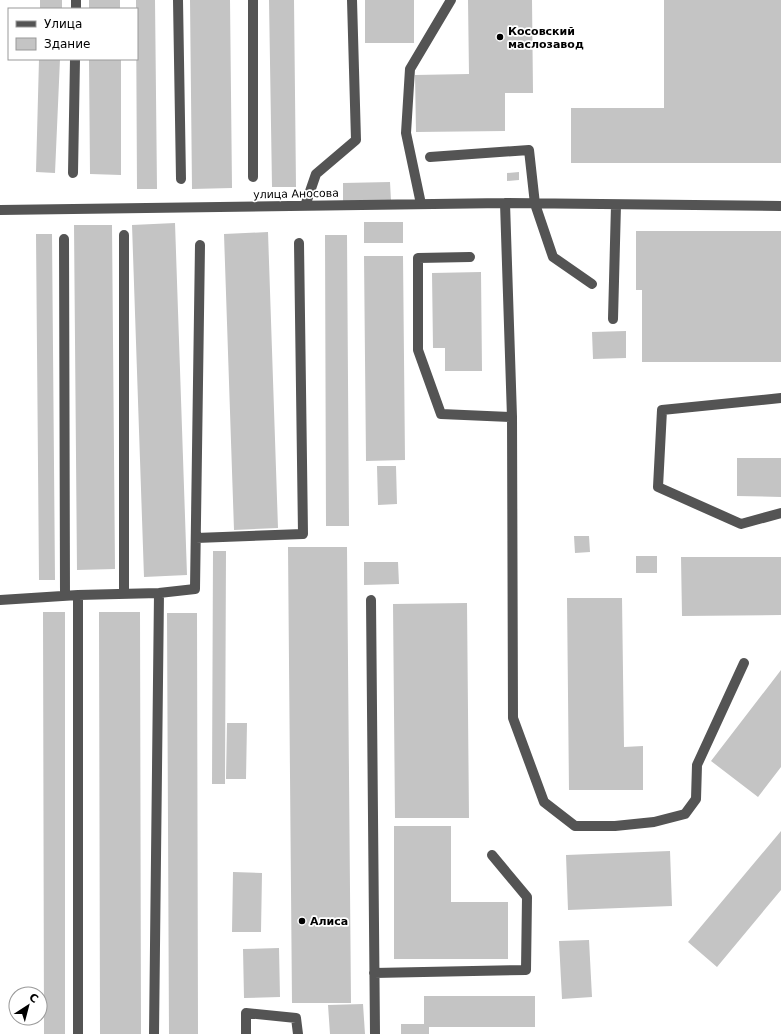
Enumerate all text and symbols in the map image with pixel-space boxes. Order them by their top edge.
legend [8,8,138,60]
text: Улица [44,17,82,31]
place label: Косовский маслозавод [508,25,584,51]
marker: Косовский маслозавод [495,32,505,42]
text: Здание [44,37,90,51]
street label: улица Аносова [253,187,339,201]
place label: Алиса [310,915,348,928]
marker: Алиса [297,916,307,926]
north arrow [8,986,48,1026]
text: С [26,991,41,1006]

